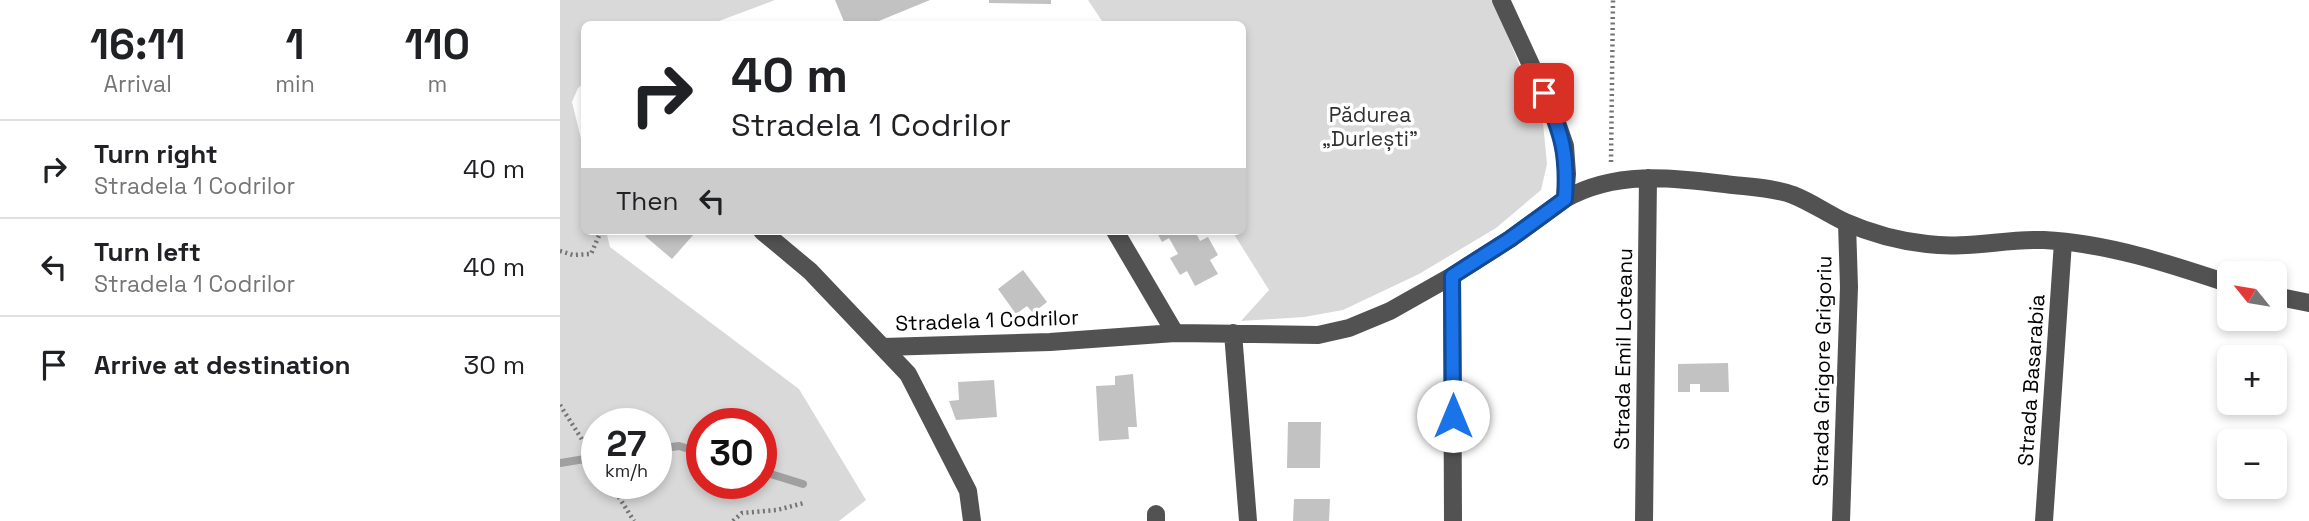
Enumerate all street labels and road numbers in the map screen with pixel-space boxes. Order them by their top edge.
street label: Strada Emil Loteanu [1608,248,1638,450]
street label: Strada Grigore Grigoriu [1806,255,1838,487]
street label: Strada Basarabia [2012,293,2050,467]
street label: Stradela 1 Codrilor [895,303,1079,337]

